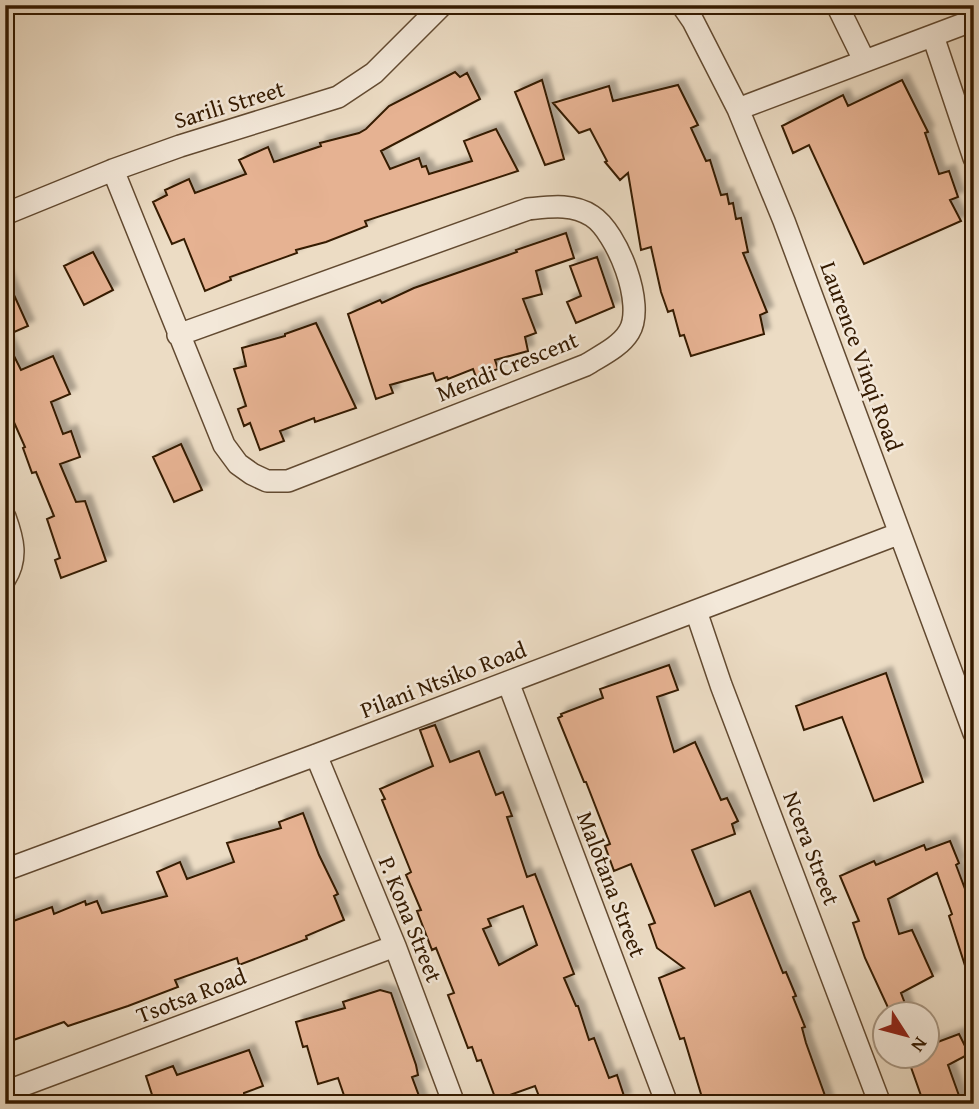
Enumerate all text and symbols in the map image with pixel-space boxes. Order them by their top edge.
street label: Sarili Street [170,72,288,136]
street label: Laurence Vinqi Road [812,257,912,456]
street label: Mendi Crescent [431,323,583,409]
street label: Pilani Ntsiko Road [355,632,531,726]
street label: Ncera Street [775,786,849,910]
street label: Malotana Street [569,806,655,962]
street label: P. Kona Street [371,851,451,987]
street label: Tsotsa Road [131,959,251,1031]
north arrow [870,1000,940,1070]
text: N [905,1032,935,1059]

